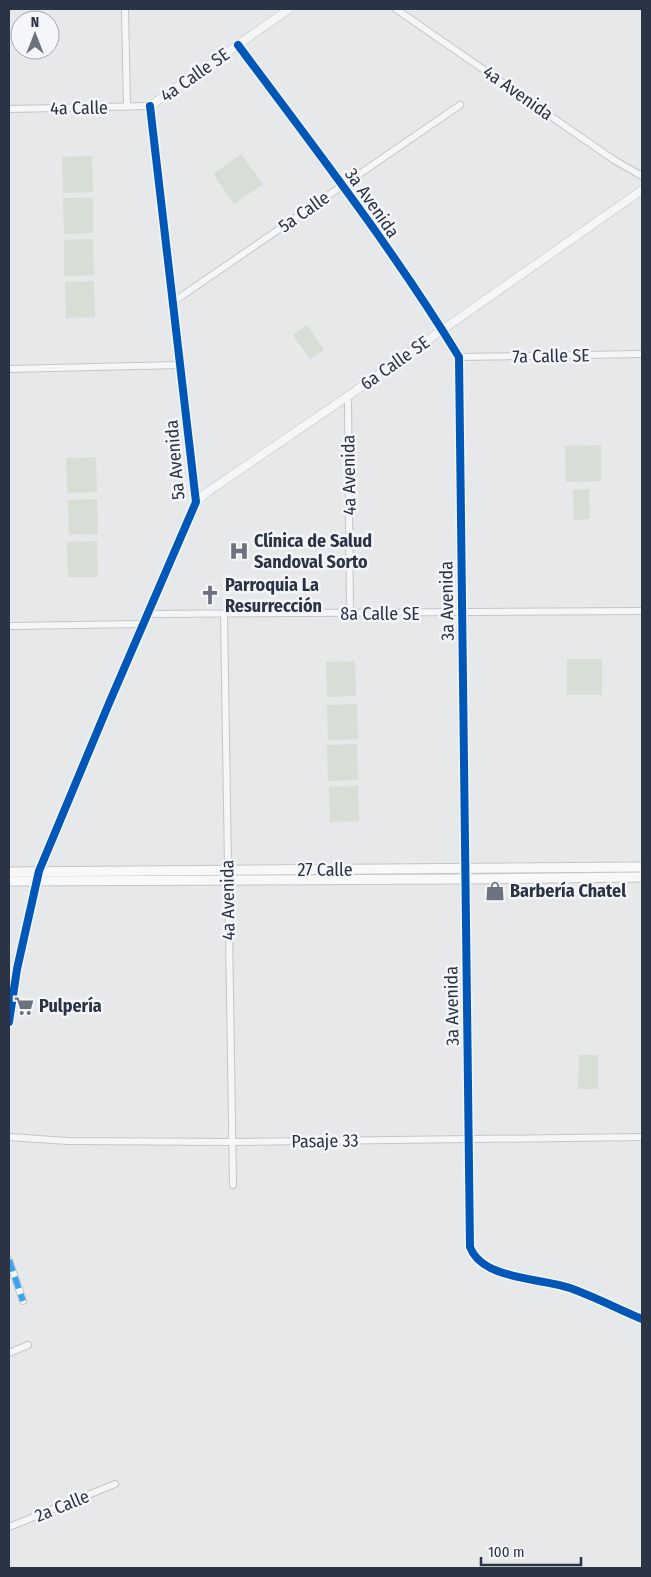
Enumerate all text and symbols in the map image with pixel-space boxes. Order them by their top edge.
north arrow [10,10,60,60]
text: N [31,14,39,31]
street label: 4a Calle SE [156,43,234,107]
street label: 4a Avenida [479,61,557,125]
street label: 4a Calle [50,96,108,120]
street label: 3a Avenida [340,164,404,242]
street label: 5a Calle [274,187,334,237]
street label: 6a Calle SE [356,331,434,395]
street label: 7a Calle SE [512,344,590,368]
street label: 5a Avenida [161,419,189,501]
street label: 4a Avenida [337,434,361,515]
place label: Clínica de Salud Sandoval Sorto [254,530,372,573]
hospital icon: Clínica de Salud Sandoval Sorto [228,540,250,562]
street label: 3a Avenida [435,561,459,641]
place label: Parroquia La Resurrección [225,574,322,617]
church icon: Parroquia La Resurrección [199,584,221,606]
street label: 8a Calle SE [340,603,420,625]
street label: 4a Avenida [216,859,240,940]
street label: 27 Calle [297,859,353,881]
shop icon: Barbería Chatel [484,880,506,902]
place label: Barbería Chatel [510,880,626,902]
street label: 3a Avenida [440,966,464,1046]
supermarket icon: Pulpería [13,995,35,1017]
place label: Pulpería [39,995,102,1017]
street label: Pasaje 33 [291,1129,359,1153]
street label: 2a Calle [32,1485,93,1527]
scale bar [481,1534,581,1566]
text: 100 m [488,1543,525,1561]

